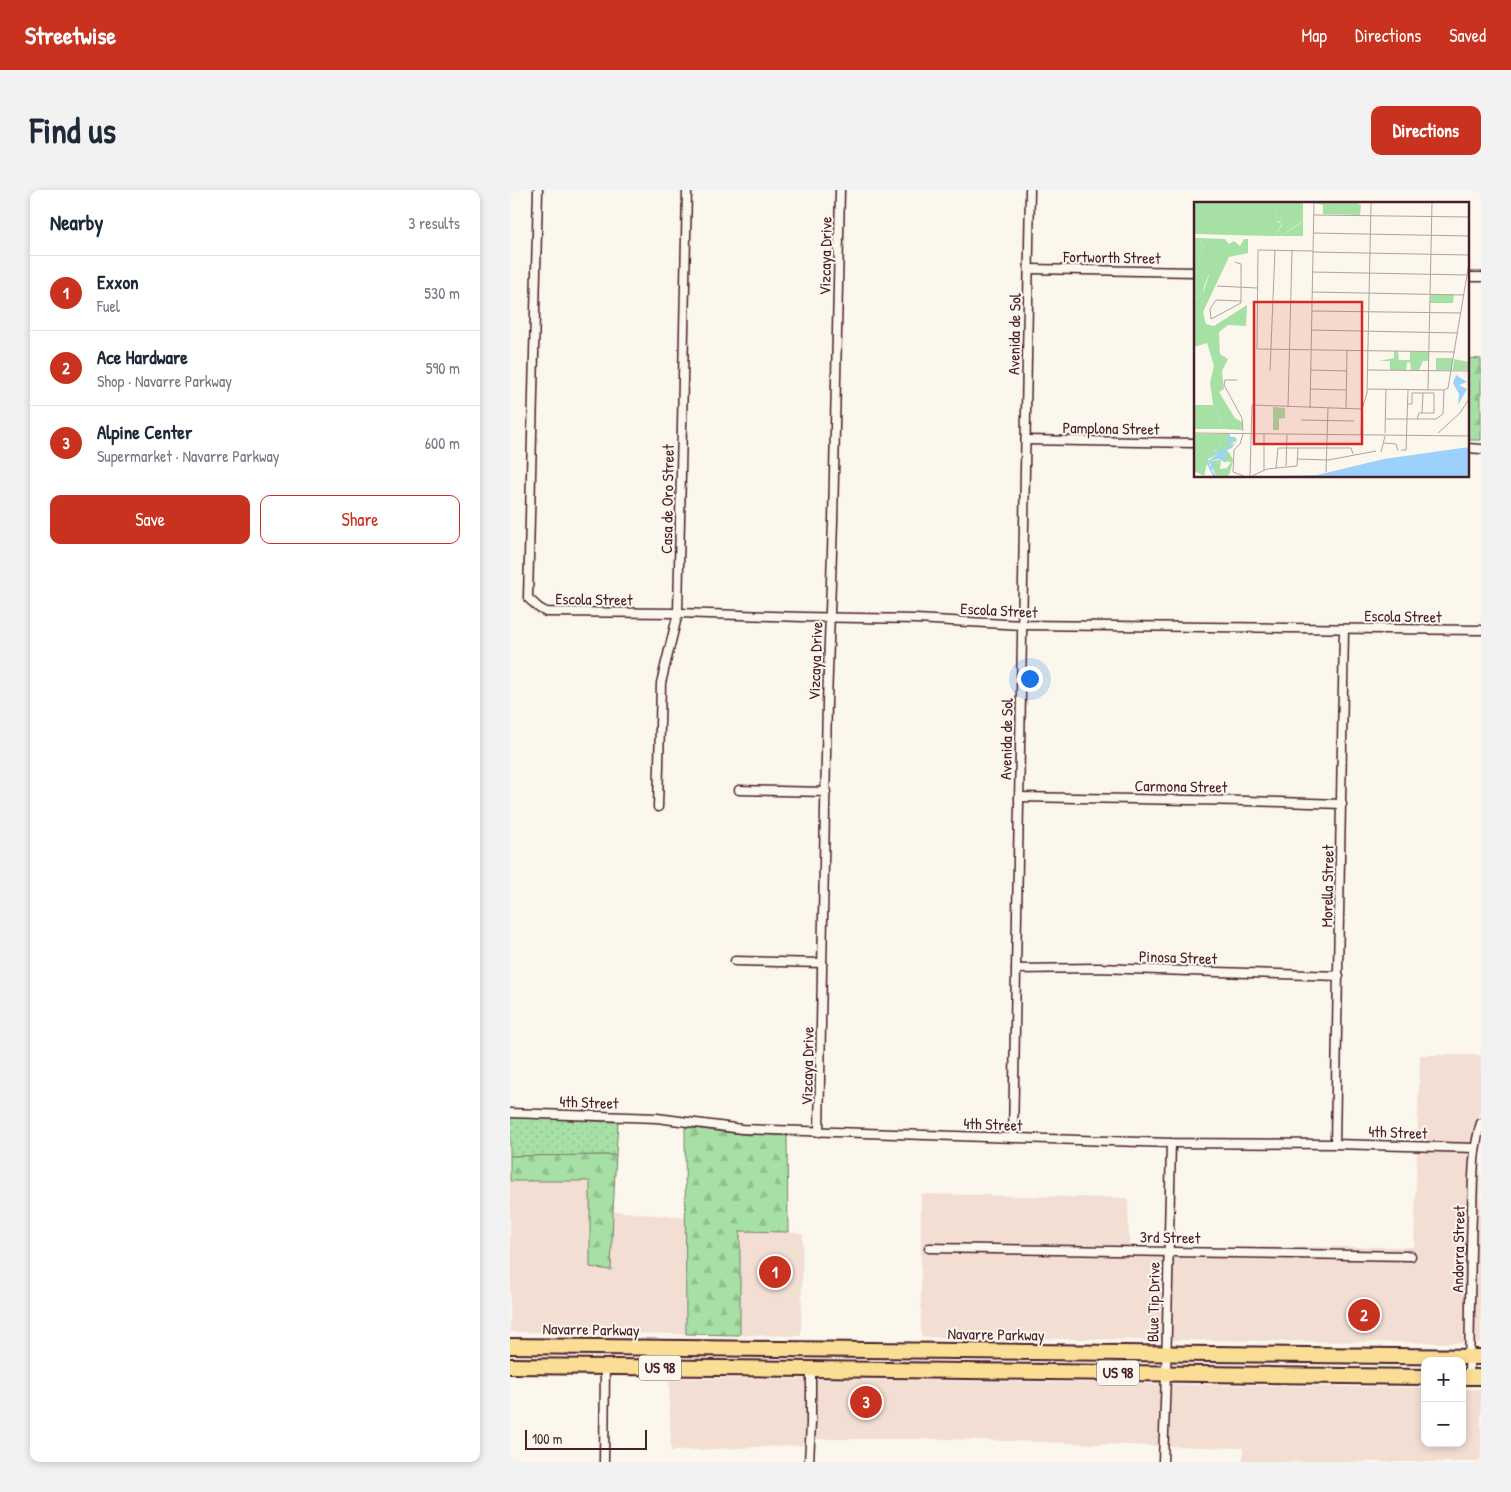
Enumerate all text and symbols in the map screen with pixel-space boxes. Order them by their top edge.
text: Streetwise [25,19,116,51]
text: Map [1302,23,1327,48]
text: Directions [1355,23,1421,48]
text: Saved [1449,23,1486,48]
button: Directions [1371,106,1481,155]
text: Find us [30,107,116,154]
inset map [1194,202,1468,478]
text: Nearby [50,208,103,237]
text: 3 results [408,212,460,234]
street label: Vizcaya Drive [813,216,837,296]
street label: Fortworth Street [1062,245,1161,269]
text: Exxon [97,269,139,295]
text: 1 [63,282,69,304]
text: 530 m [424,282,460,304]
street label: Avenida de Sol [1002,292,1026,375]
text: Fuel [97,295,120,317]
text: Ace Hardware [97,344,188,370]
text: 2 [62,357,70,379]
text: 590 m [426,357,460,379]
text: Shop · Navarre Parkway [97,370,232,392]
street label: Pamplona Street [1062,416,1160,440]
text: Alpine Center [97,419,192,445]
text: 3 [62,432,70,454]
text: 600 m [425,432,460,454]
street label: Casa de Oro Street [655,443,679,554]
text: Supermarket · Navarre Parkway [97,445,280,467]
button: Save [50,495,250,544]
button: Share [260,495,460,544]
street label: Escola Street [555,587,633,611]
street label: Escola Street [960,597,1039,623]
street label: Escola Street [1364,604,1442,628]
street label: Vizcaya Drive [803,621,827,701]
your location [1017,666,1043,692]
street label: Avenida de Sol [994,697,1018,780]
street label: Carmona Street [1134,774,1228,798]
street label: Morella Street [1315,844,1339,927]
street label: Pinosa Street [1138,945,1218,969]
street label: Vizcaya Drive [795,1026,819,1106]
street label: 4th Street [559,1090,619,1114]
street label: 4th Street [963,1112,1023,1136]
street label: 4th Street [1368,1120,1428,1144]
street label: Andorra Street [1446,1205,1470,1293]
street label: 3rd Street [1140,1225,1201,1249]
pin: 1 [759,1253,791,1291]
street label: Blue Tip Drive [1141,1261,1165,1342]
pin: 2 [1348,1296,1380,1334]
street label: Navarre Parkway [542,1317,640,1341]
street label: Navarre Parkway [947,1322,1045,1346]
road number: US 98 [639,1356,681,1380]
map controls [1421,1357,1466,1447]
button: + [1421,1357,1466,1402]
road number: US 98 [1097,1360,1139,1386]
pin: 3 [850,1383,882,1421]
button: − [1421,1402,1466,1447]
scale bar [525,1427,648,1450]
text: 100 m [532,1429,562,1448]

